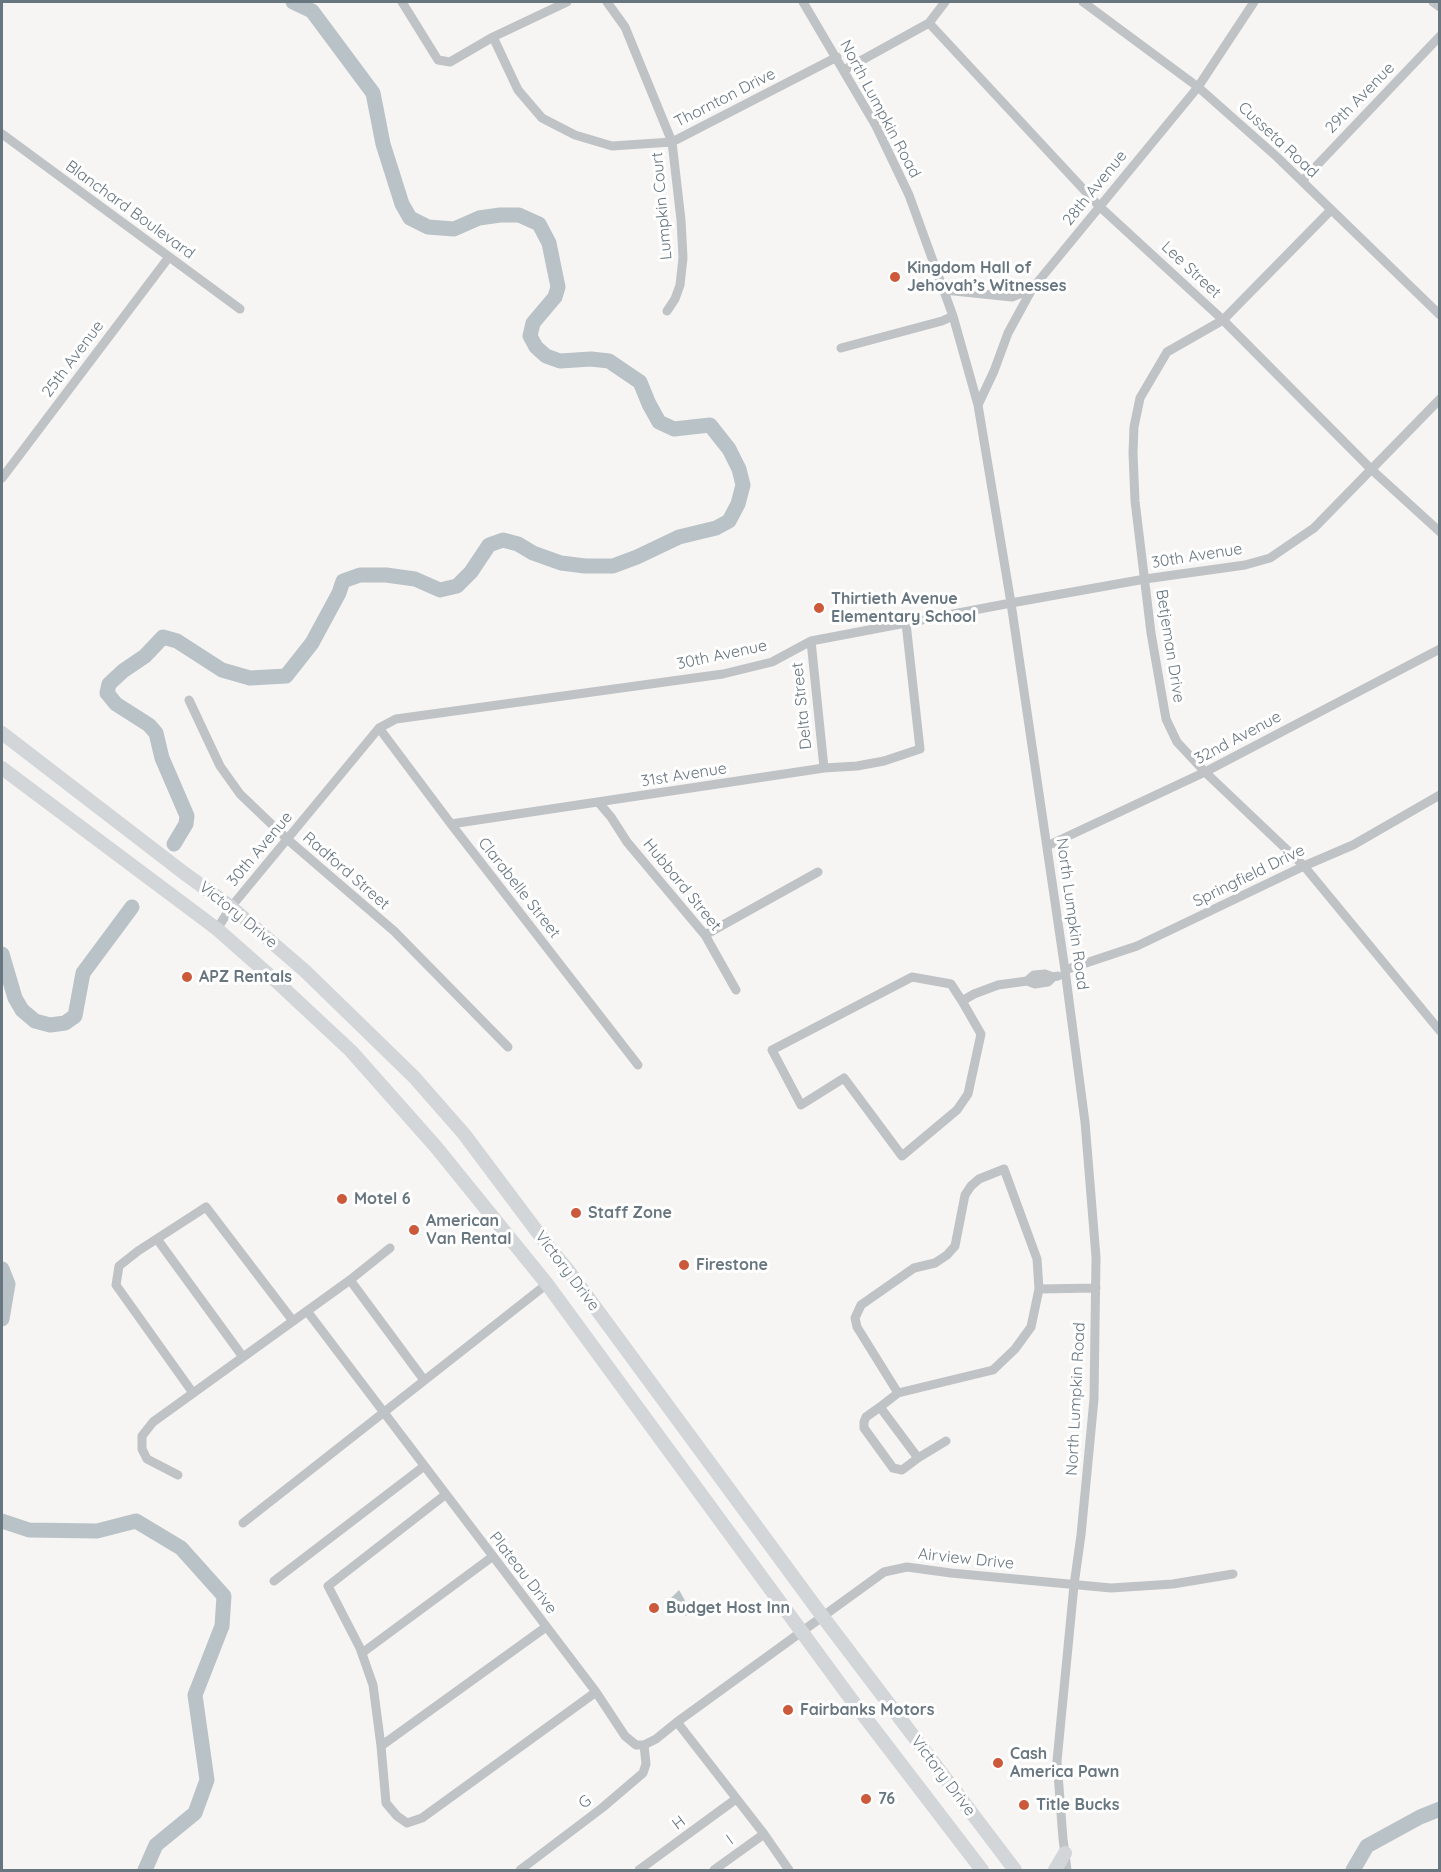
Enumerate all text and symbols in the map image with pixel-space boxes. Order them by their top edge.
street label: North Lumpkin Road [835,37,925,181]
street label: 29th Avenue [1321,58,1399,138]
street label: Thornton Drive [671,64,779,132]
street label: Cusseta Road [1234,98,1322,182]
street label: 28th Avenue [1059,147,1131,229]
street label: Lumpkin Court [648,151,676,261]
street label: Blanchard Boulevard [62,157,198,263]
street label: Lee Street [1157,238,1225,302]
place label: Kingdom Hall of Jehovah’s Witnesses [907,258,1066,296]
marker: Kingdom Hall of Jehovah’s Witnesses [888,270,902,284]
street label: 25th Avenue [38,317,108,401]
street label: 30th Avenue [1150,539,1244,573]
street label: Betjeman Drive [1152,588,1188,704]
place label: Thirtieth Avenue Elementary School [831,589,976,627]
marker: Thirtieth Avenue Elementary School [812,601,826,615]
street label: 30th Avenue [675,636,769,674]
street label: Delta Street [788,661,816,751]
street label: 32nd Avenue [1191,707,1285,769]
street label: 31st Avenue [640,759,728,791]
street label: 30th Avenue [223,808,297,890]
street label: Radford Street [299,828,393,914]
street label: Clarabelle Street [474,834,564,942]
street label: Hubbard Street [639,835,725,935]
street label: North Lumpkin Road [1052,837,1092,991]
street label: Springfield Drive [1190,841,1308,911]
street label: Victory Drive [195,877,281,953]
place label: APZ Rentals [199,967,292,987]
marker: APZ Rentals [180,970,194,984]
place label: Motel 6 [354,1189,411,1209]
marker: Motel 6 [335,1192,349,1206]
place label: Staff Zone [588,1203,672,1223]
marker: Staff Zone [569,1206,583,1220]
place label: American Van Rental [426,1211,512,1249]
marker: American Van Rental [407,1223,421,1237]
street label: Victory Drive [531,1227,603,1315]
place label: Firestone [696,1255,768,1275]
marker: Firestone [677,1258,691,1272]
street label: North Lumpkin Road [1062,1322,1090,1476]
street label: Plateau Drive [485,1528,561,1618]
street label: Airview Drive [917,1544,1015,1574]
place label: Budget Host Inn [666,1598,790,1618]
marker: Budget Host Inn [647,1601,661,1615]
place label: Fairbanks Motors [800,1700,934,1720]
marker: Fairbanks Motors [781,1703,795,1717]
street label: Victory Drive [907,1732,979,1820]
place label: Cash America Pawn [1010,1744,1119,1782]
marker: Cash America Pawn [991,1756,1005,1770]
place label: 76 [878,1789,895,1809]
street label: G [575,1791,595,1813]
marker: 76 [859,1792,873,1806]
place label: Title Bucks [1036,1795,1119,1815]
marker: Title Bucks [1017,1798,1031,1812]
street label: H [669,1812,689,1834]
street label: I [723,1831,737,1849]

